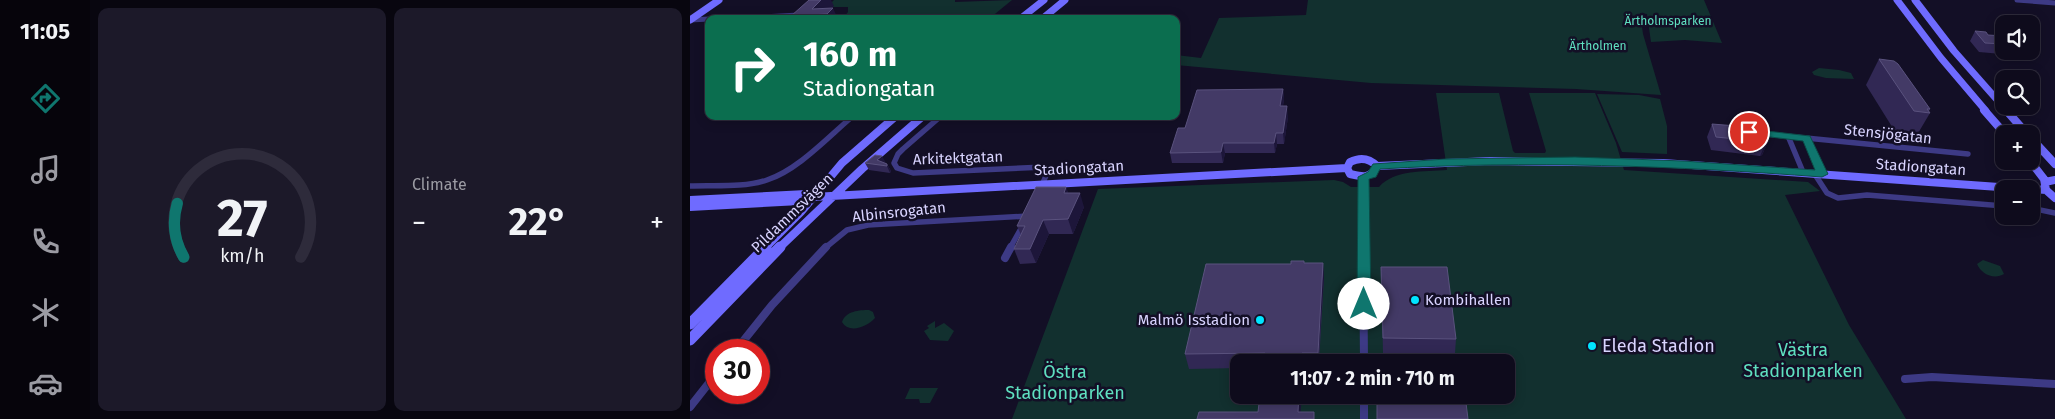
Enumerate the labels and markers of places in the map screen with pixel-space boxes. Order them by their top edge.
pin [1728,111,1770,153]
place label: Kombihallen [1425,291,1511,309]
marker: Kombihallen [1409,294,1421,306]
place label: Malmö Isstadion [1138,311,1250,329]
marker: Malmö Isstadion [1254,314,1266,326]
place label: Eleda Stadion [1602,335,1715,357]
marker: Eleda Stadion [1586,340,1598,352]

